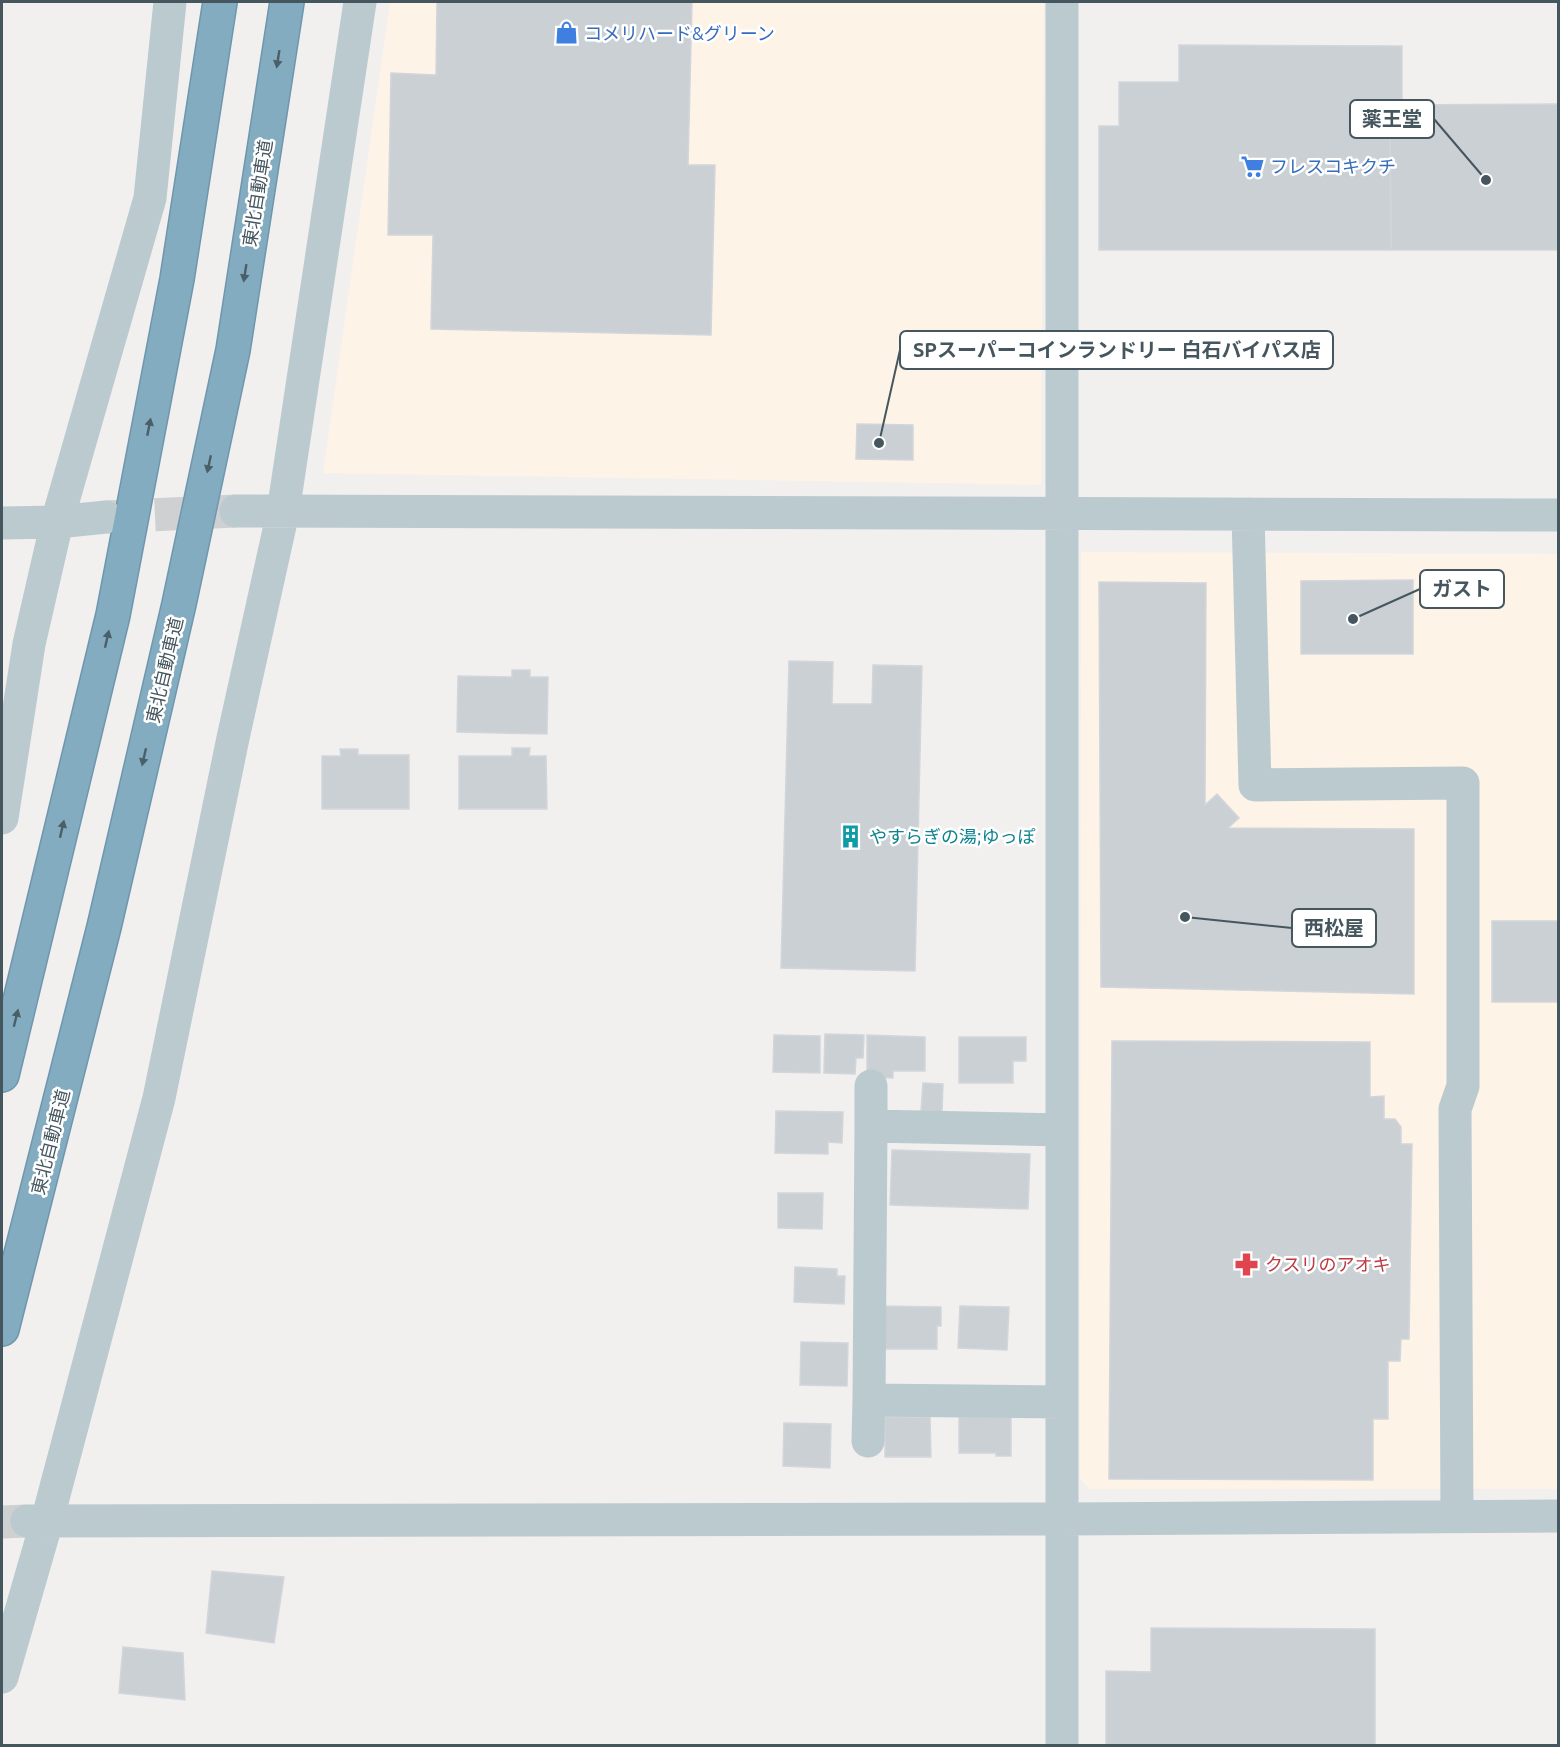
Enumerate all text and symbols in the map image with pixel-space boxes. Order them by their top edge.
shop icon: コメリハード&グリーン [553,20,579,46]
place label: コメリハード&グリーン [584,23,775,43]
one-way arrow [273,50,282,69]
callout: 薬王堂 [1350,100,1434,138]
text: 薬王堂 [1362,107,1422,130]
street label: 東北自動車道 [239,138,275,248]
supermarket icon: フレスコキクチ [1239,153,1265,179]
place label: フレスコキクチ [1270,156,1396,176]
one-way arrow [240,263,249,282]
callout: SPスーパーコインランドリー 白石バイパス店 [900,331,1333,369]
text: SPスーパーコインランドリー 白石バイパス店 [913,338,1321,361]
one-way arrow [145,417,154,436]
one-way arrow [204,455,213,474]
callout: ガスト [1420,570,1504,608]
text: ガスト [1432,577,1492,600]
street label: 東北自動車道 [142,615,186,725]
one-way arrow [103,630,113,648]
one-way arrow [139,748,148,767]
one-way arrow [57,819,67,838]
building icon: やすらぎの湯;ゆっぽ [838,823,864,849]
place label: やすらぎの湯;ゆっぽ [869,826,1035,846]
callout: 西松屋 [1292,909,1376,947]
text: 西松屋 [1304,916,1364,939]
one-way arrow [12,1009,22,1027]
street label: 東北自動車道 [27,1087,73,1197]
pharmacy icon: クスリのアオキ [1234,1251,1260,1277]
place label: クスリのアオキ [1265,1254,1390,1274]

